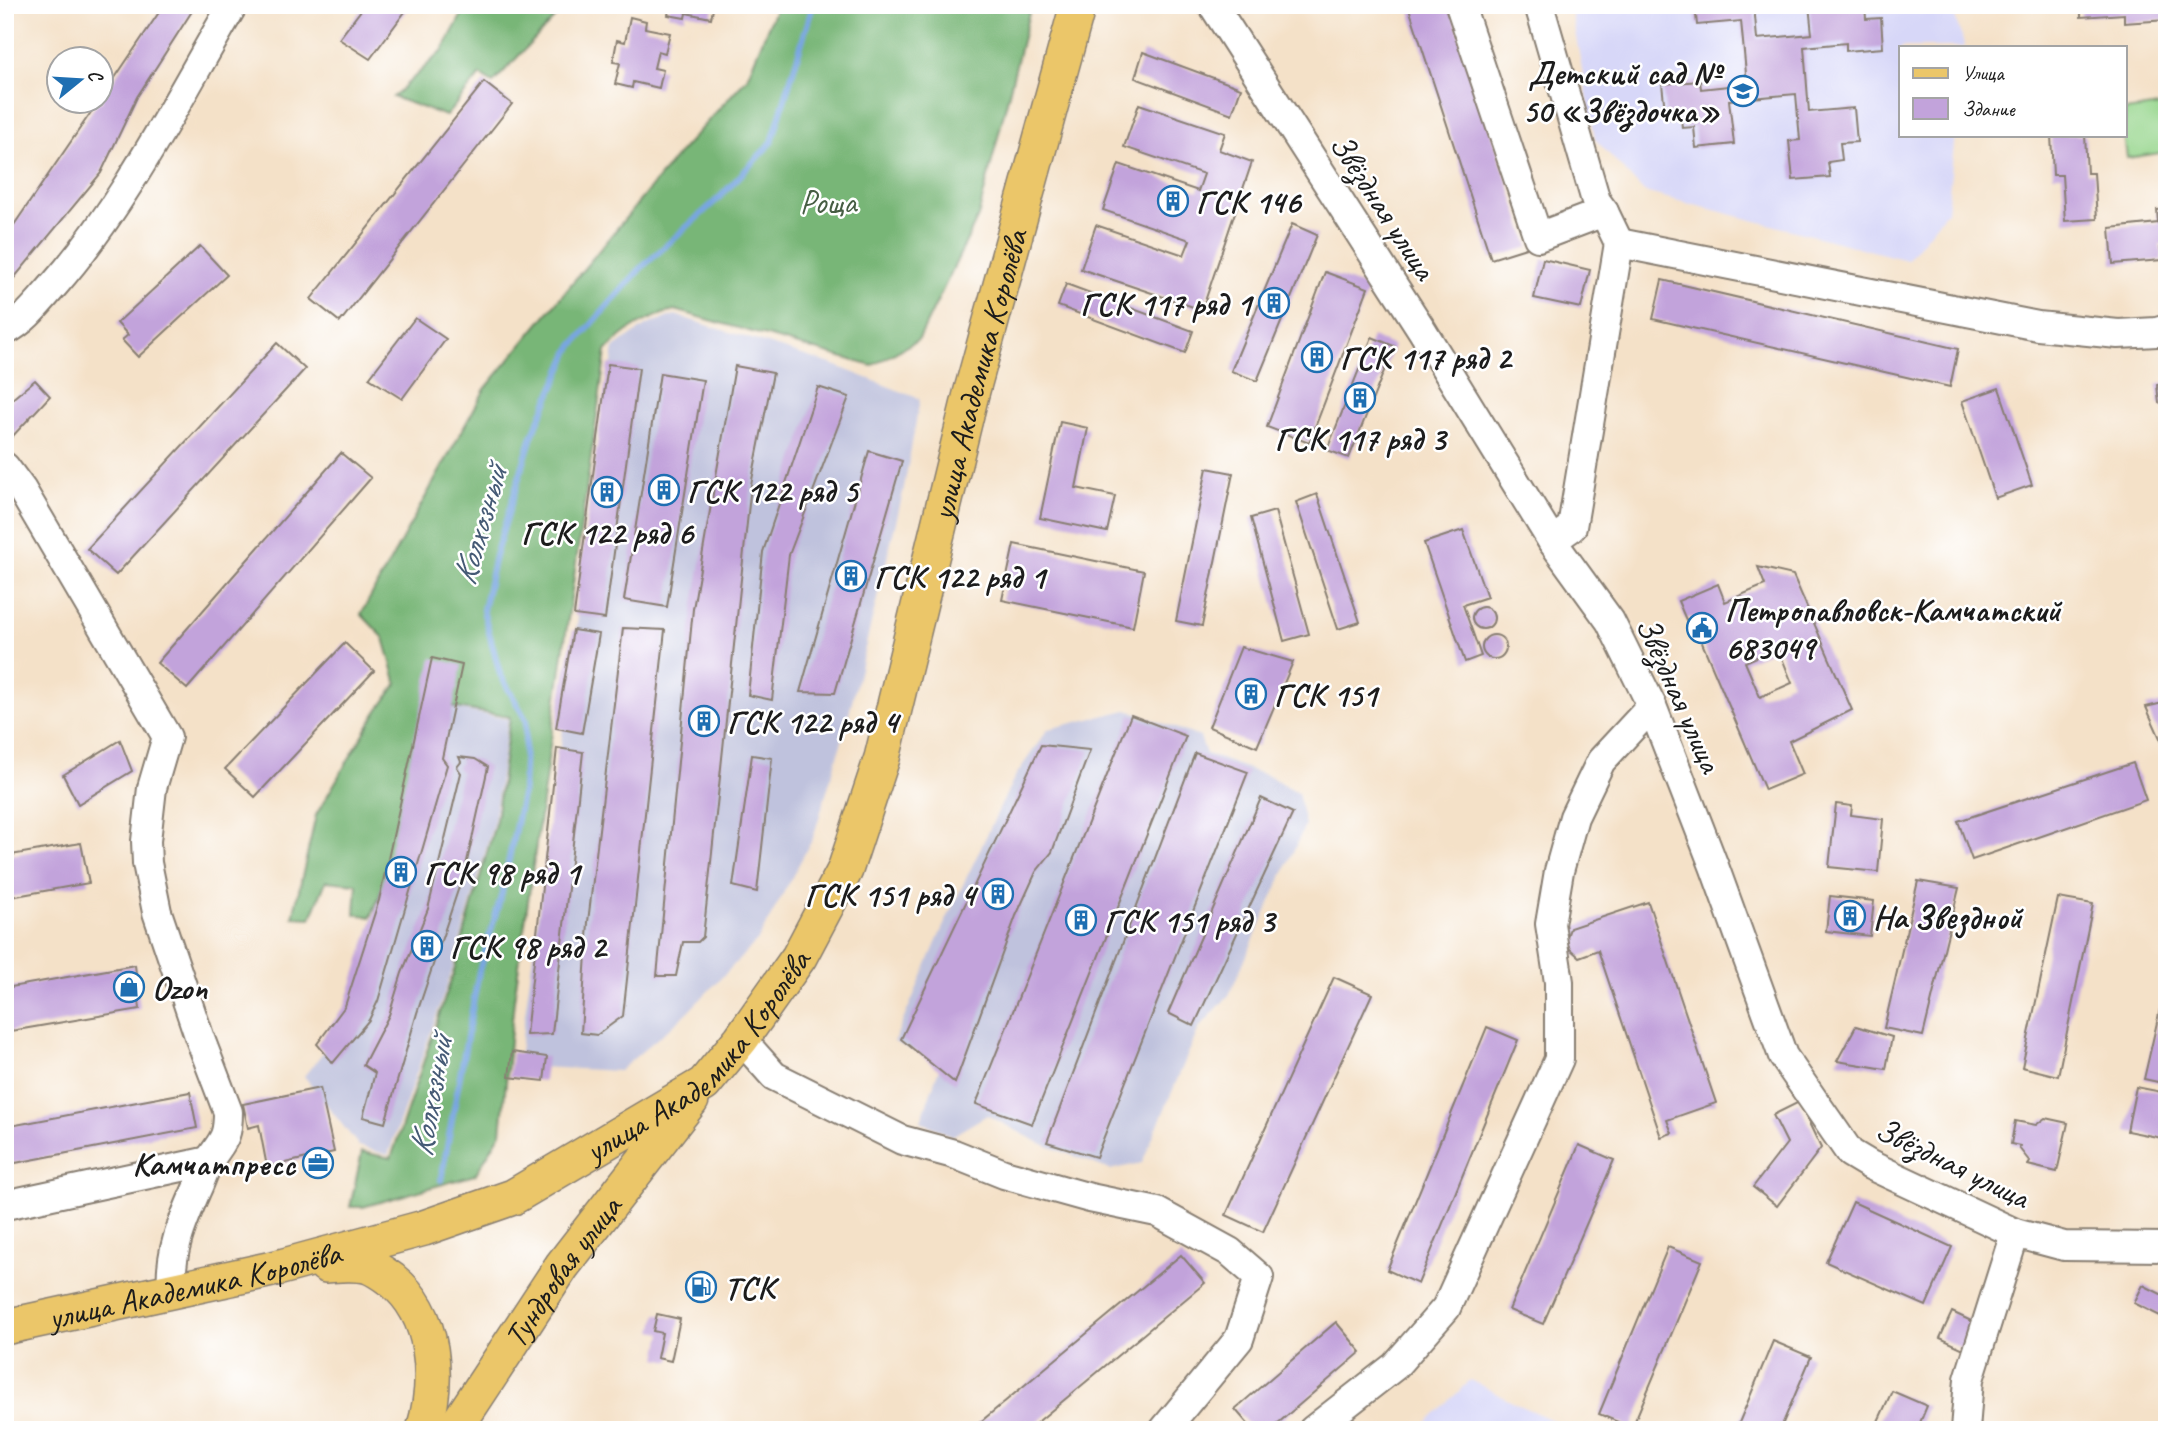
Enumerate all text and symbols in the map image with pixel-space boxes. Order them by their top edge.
north arrow [46,46,116,116]
legend [1899,46,2126,136]
place label: Детский сад № 50 «Звёздочка» [1523,52,1725,133]
text: Улица [1962,60,2005,86]
text: С [82,67,109,86]
school or university icon: Детский сад № 50 «Звёздочка» [1726,74,1760,108]
text: Здание [1962,96,2016,122]
street label: Звёздная улица [1320,126,1447,289]
park label: Роща [800,181,858,223]
place label: ГСК 146 [1196,181,1303,223]
building icon: ГСК 146 [1156,184,1190,218]
street label: улица Академика Королёва [920,223,1038,526]
place label: ГСК 117 ряд 1 [1080,283,1254,325]
building icon: ГСК 117 ряд 1 [1257,286,1291,320]
place label: ГСК 117 ряд 2 [1340,337,1514,379]
building icon: ГСК 117 ряд 2 [1300,340,1334,374]
building icon: ГСК 117 ряд 3 [1343,381,1377,415]
place label: ГСК 117 ряд 3 [1275,418,1448,460]
water label: Колхозный [441,454,520,590]
place label: ГСК 122 ряд 5 [687,470,860,512]
building icon: ГСК 122 ряд 5 [647,473,681,507]
building icon: ГСК 122 ряд 6 [590,475,624,509]
place label: ГСК 122 ряд 6 [521,512,695,554]
place label: ГСК 122 ряд 1 [874,556,1048,598]
building icon: ГСК 122 ряд 1 [834,559,868,593]
place label: Петропавловск-Камчатский 683049 [1725,589,2063,669]
street label: Звёздная улица [1626,610,1733,780]
public building icon: Петропавловск-Камчатский 683049 [1685,611,1719,645]
place label: ГСК 151 [1274,674,1380,716]
building icon: ГСК 151 [1234,677,1268,711]
place label: ГСК 122 ряд 4 [727,701,902,743]
building icon: ГСК 122 ряд 4 [687,704,721,738]
place label: ГСК 98 ряд 1 [424,852,583,894]
building icon: ГСК 98 ряд 1 [384,855,418,889]
place label: ГСК 151 ряд 4 [805,874,979,916]
building icon: ГСК 151 ряд 4 [981,877,1015,911]
place label: На Звездной [1873,896,2024,939]
building icon: На Звездной [1833,899,1867,933]
place label: ГСК 151 ряд 3 [1104,900,1277,942]
building icon: ГСК 151 ряд 3 [1064,903,1098,937]
place label: ГСК 98 ряд 2 [450,926,609,968]
building icon: ГСК 98 ряд 2 [410,929,444,963]
street label: улица Академика Королёва [576,940,821,1173]
place label: Ozon [152,967,208,1009]
shop icon: Ozon [112,970,146,1004]
water label: Колхозный [398,1026,464,1160]
street label: Звёздная улица [1869,1108,2038,1219]
place label: Камчатпресс [132,1143,297,1185]
office icon: Камчатпресс [301,1146,335,1180]
street label: Тундровая улица [494,1185,632,1355]
street label: улица Академика Королёва [43,1231,348,1339]
place label: ТСК [724,1267,780,1309]
fuel station icon: ТСК [684,1270,718,1304]

